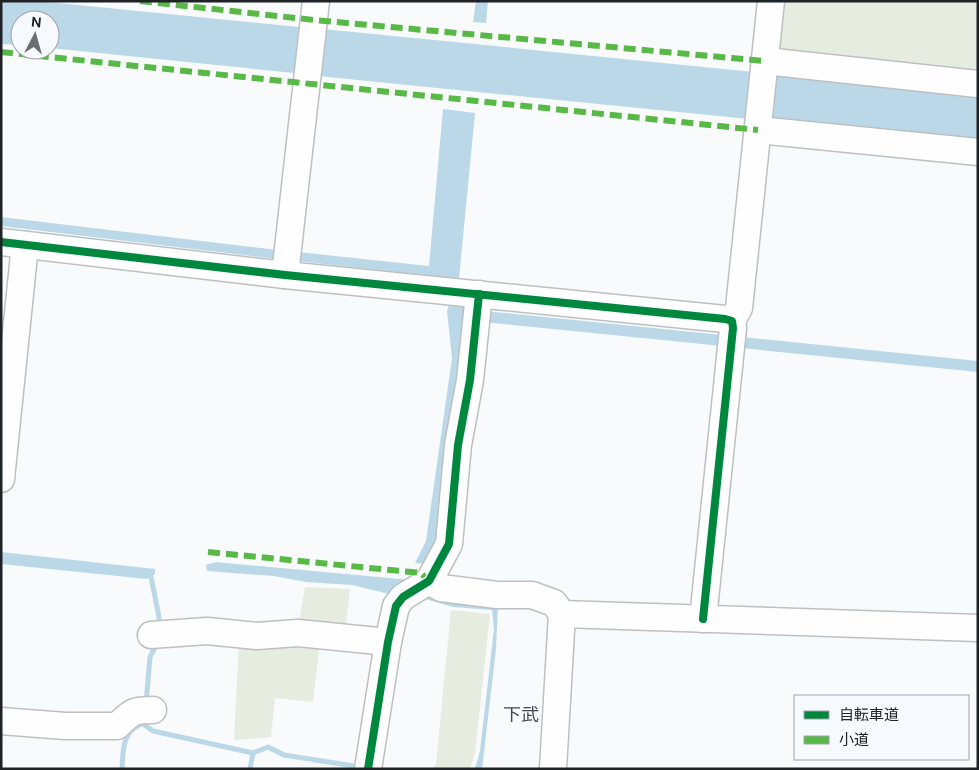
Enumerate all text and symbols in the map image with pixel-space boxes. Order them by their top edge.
north arrow [10,10,60,60]
text: N [30,13,42,32]
legend [794,695,969,760]
district label: 下武 [503,703,539,727]
text: 自転車道 [839,705,899,725]
text: 小道 [839,730,869,750]

